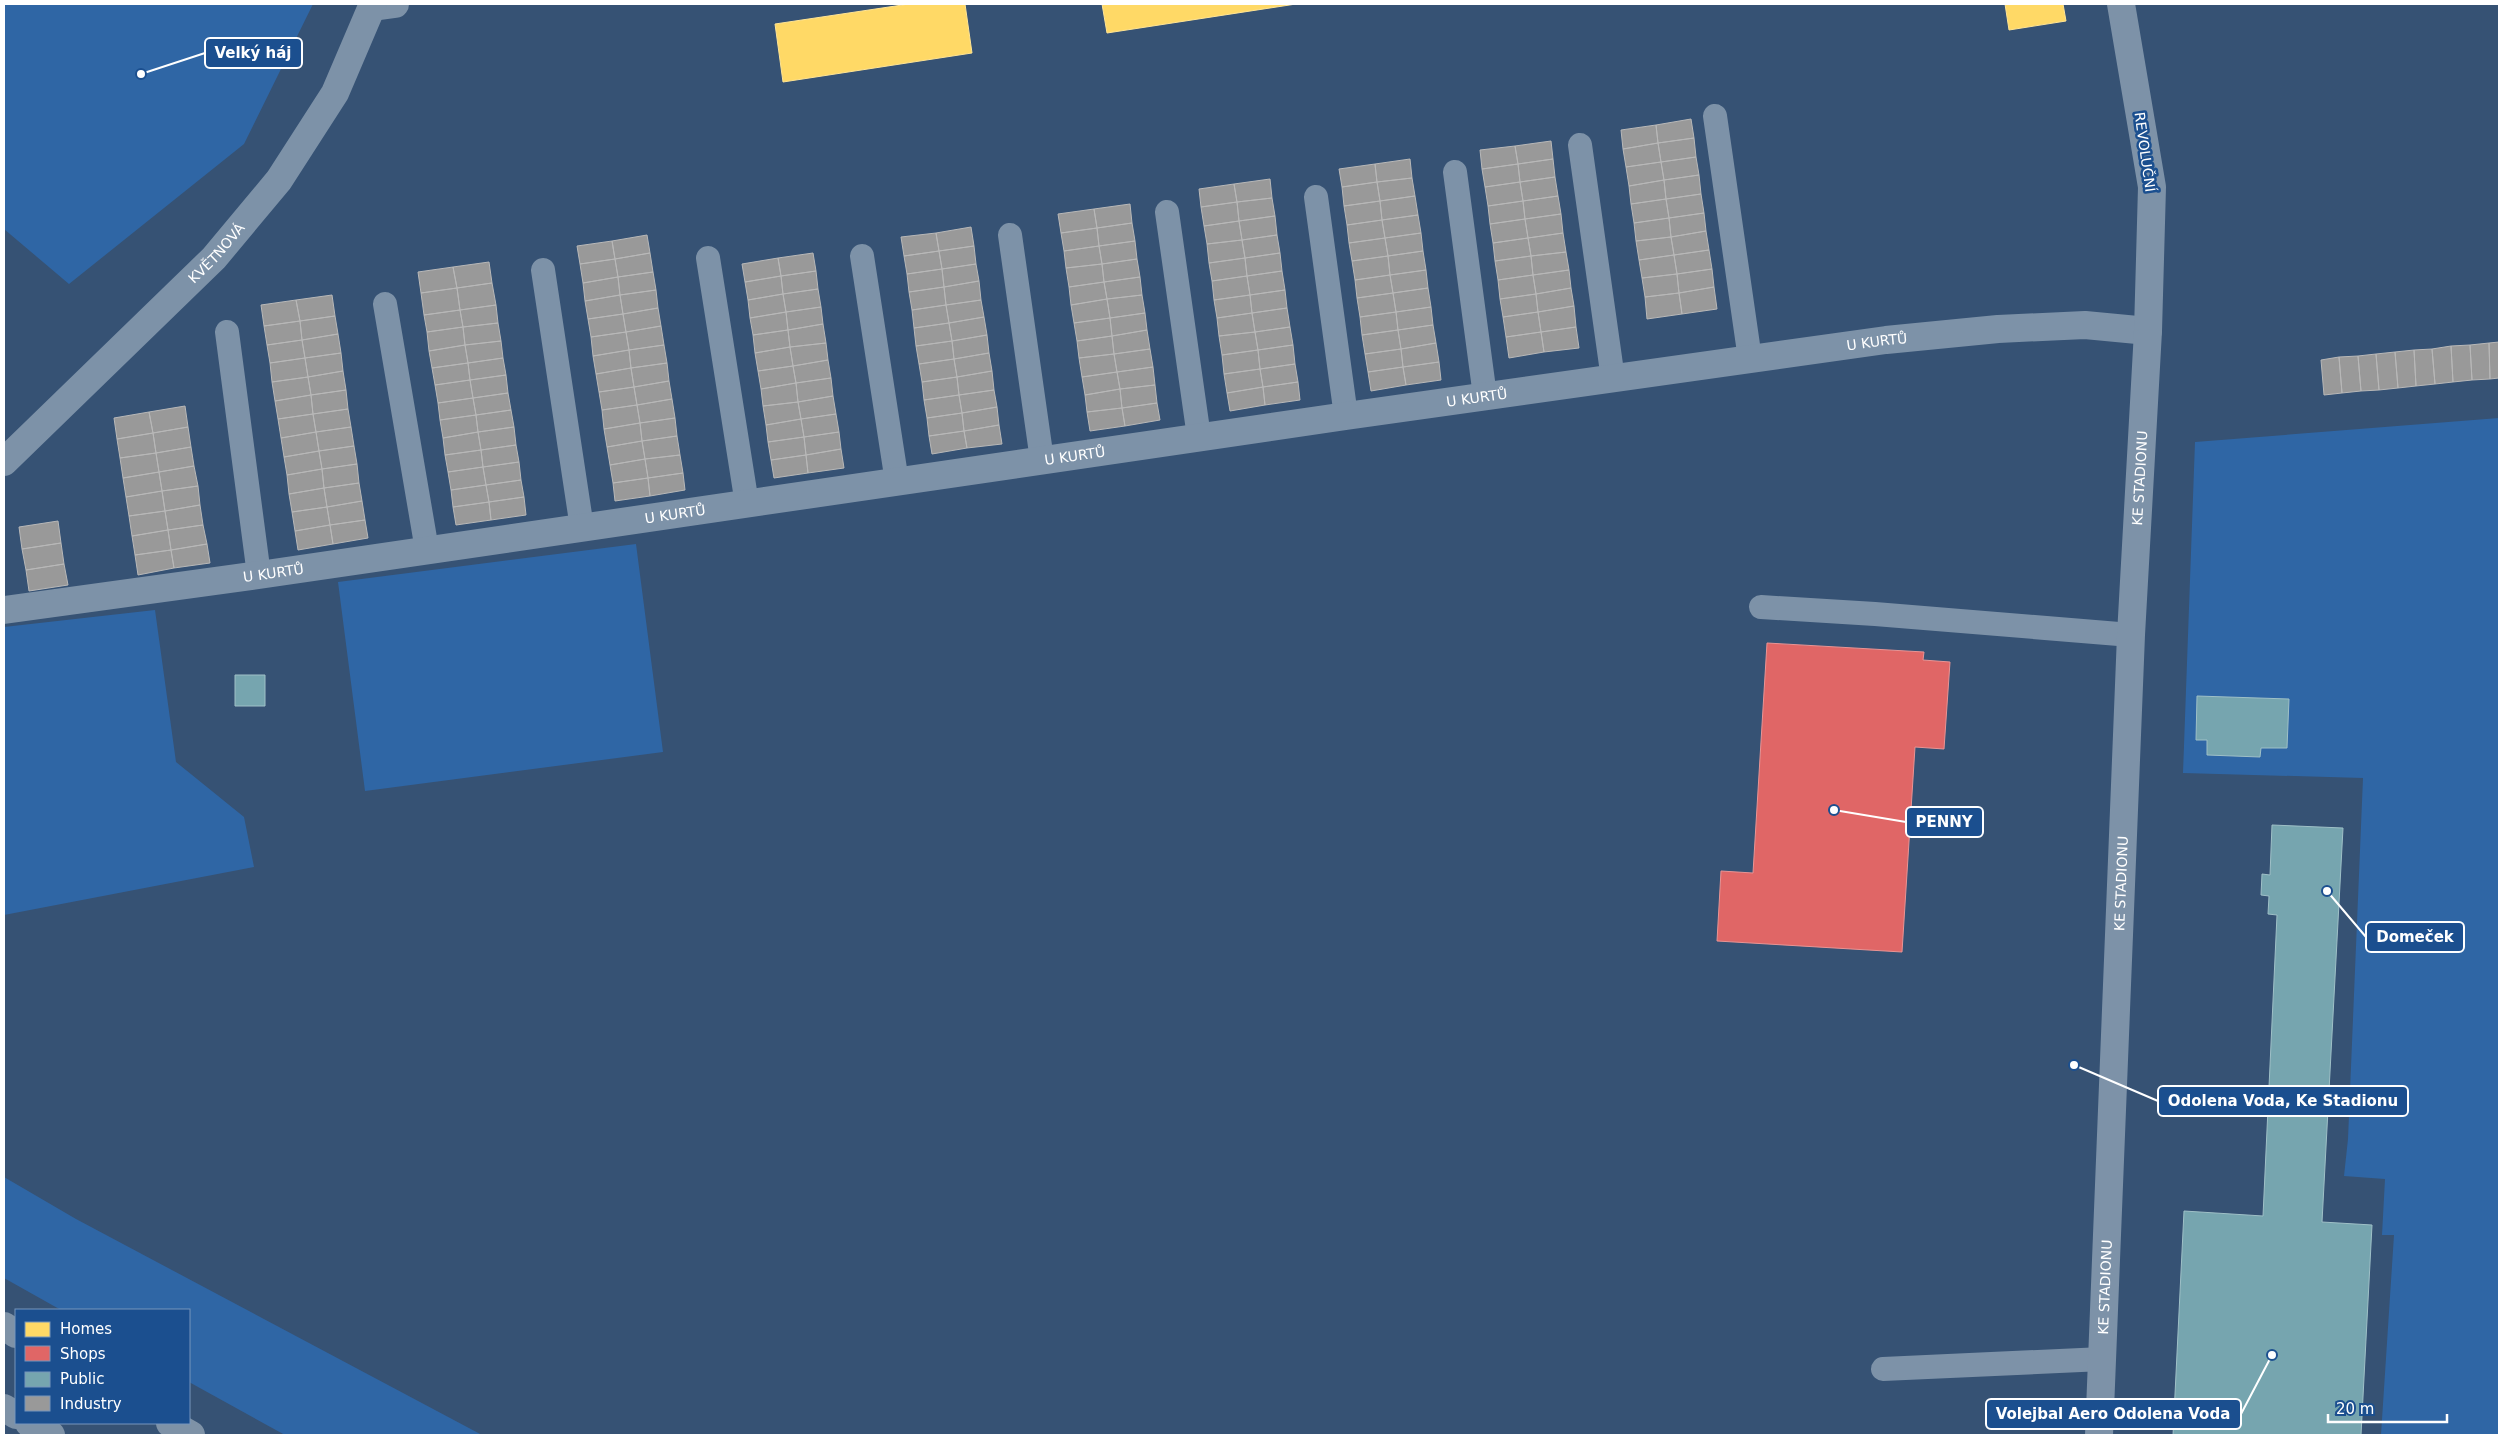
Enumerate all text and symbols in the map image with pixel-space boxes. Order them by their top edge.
callout: Velký háj [205,38,302,68]
text: Velký háj [214,44,292,62]
street label: REVOLUČNÍ [2131,111,2160,193]
street label: KVĚTNOVÁ [185,219,248,286]
street label: U KURTŮ [1845,329,1908,353]
street label: U KURTŮ [1445,384,1508,410]
street label: KE STADIONU [2129,430,2150,526]
street label: U KURTŮ [1043,442,1106,468]
street label: U KURTŮ [644,501,707,526]
street label: U KURTŮ [242,560,305,585]
callout: PENNY [1906,807,1983,837]
text: PENNY [1915,813,1974,831]
street label: KE STADIONU [2111,836,2131,931]
callout: Domeček [2366,922,2464,952]
text: Domeček [2376,928,2455,946]
callout: Odolena Voda, Ke Stadionu [2158,1086,2408,1116]
text: Odolena Voda, Ke Stadionu [2168,1092,2398,1110]
street label: KE STADIONU [2095,1239,2115,1335]
legend [15,1309,190,1424]
text: Homes [60,1320,112,1338]
text: Shops [60,1345,106,1363]
text: Public [60,1370,104,1388]
scale bar [2328,1392,2447,1424]
text: Industry [60,1395,122,1413]
callout: Volejbal Aero Odolena Voda [1986,1399,2241,1429]
text: 20 m [2336,1400,2374,1418]
text: Volejbal Aero Odolena Voda [1996,1405,2230,1423]

